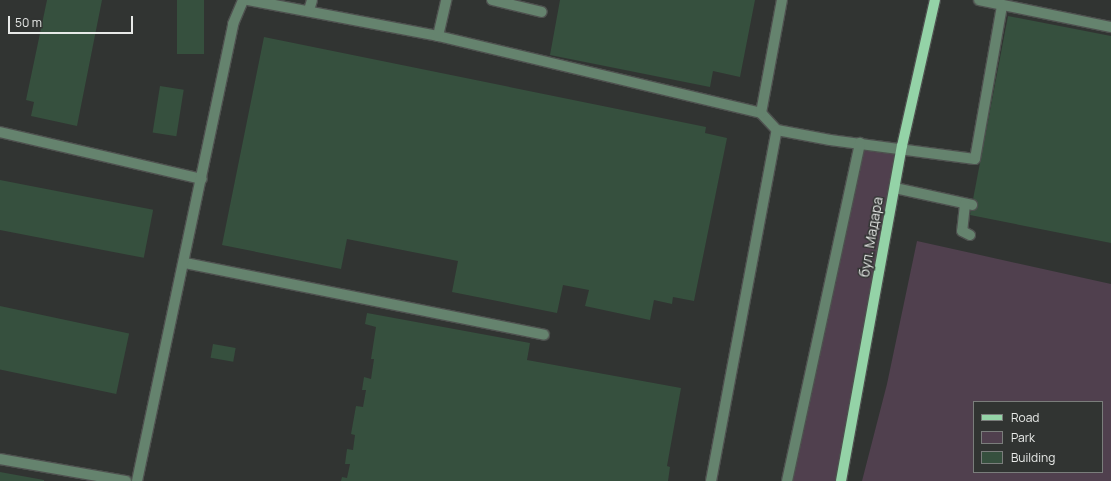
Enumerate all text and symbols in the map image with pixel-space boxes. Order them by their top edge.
scale bar [10,8,135,34]
text: 50 m [15,14,42,31]
street label: бул. Мадара [856,196,886,278]
legend [973,401,1103,473]
text: Road [1011,409,1039,426]
text: Park [1011,429,1035,446]
text: Building [1011,449,1055,466]

